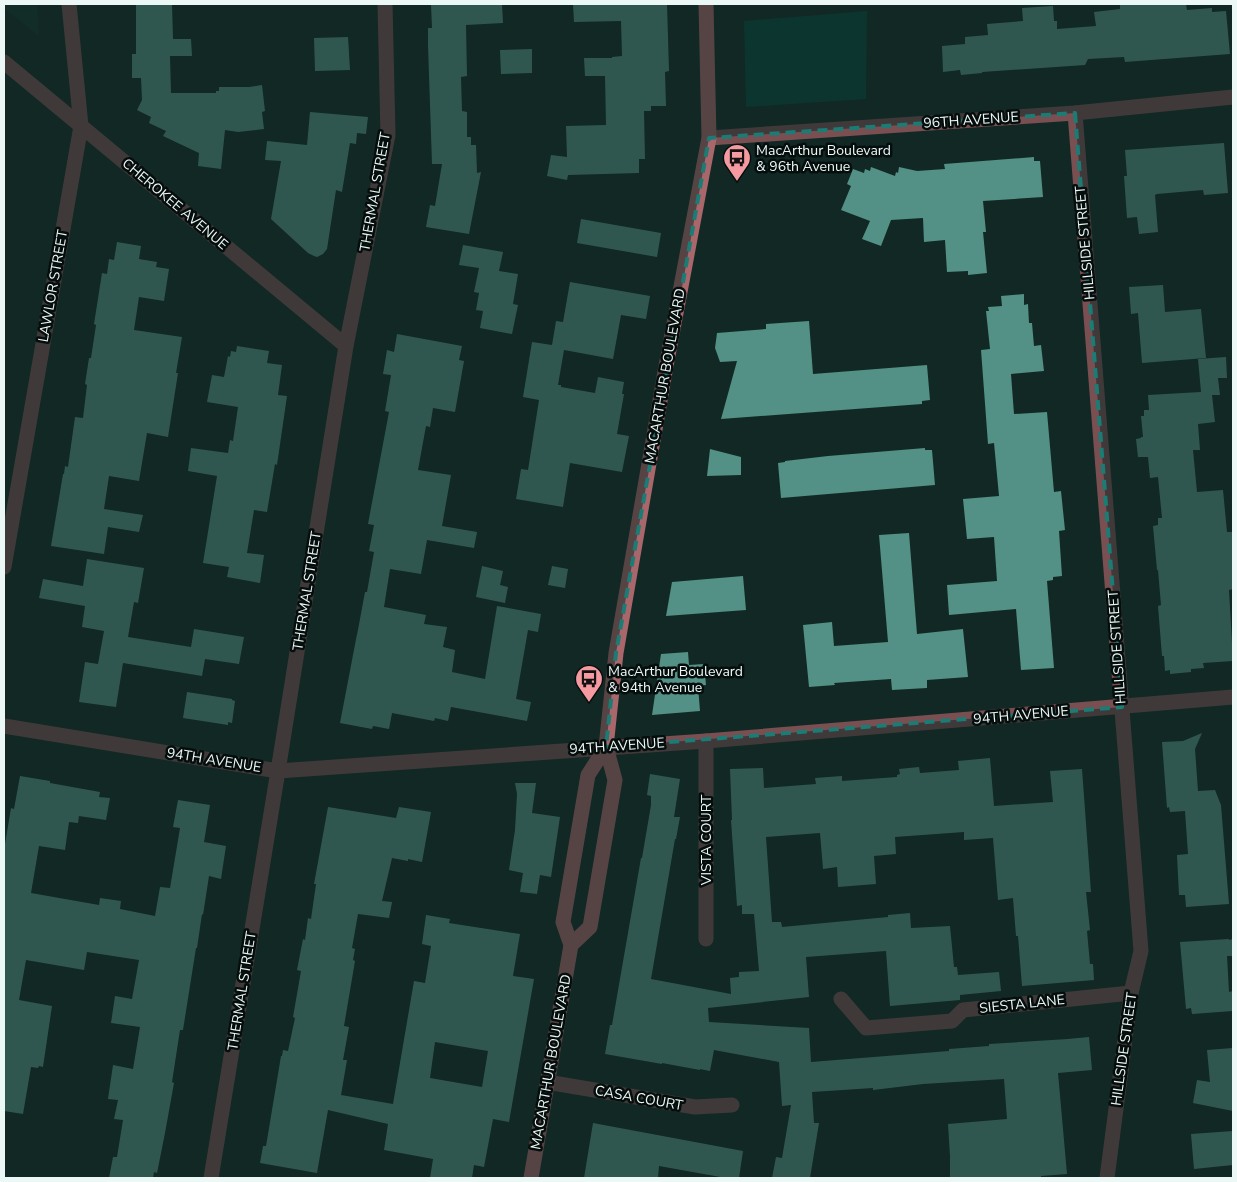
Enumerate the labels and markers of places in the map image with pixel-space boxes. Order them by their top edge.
place label: MacArthur Boulevard & 96th Avenue [756,141,891,176]
bus stop icon: MacArthur Boulevard & 96th Avenue [722,143,752,182]
place label: MacArthur Boulevard & 94th Avenue [608,662,743,697]
bus stop icon: MacArthur Boulevard & 94th Avenue [574,664,604,703]

